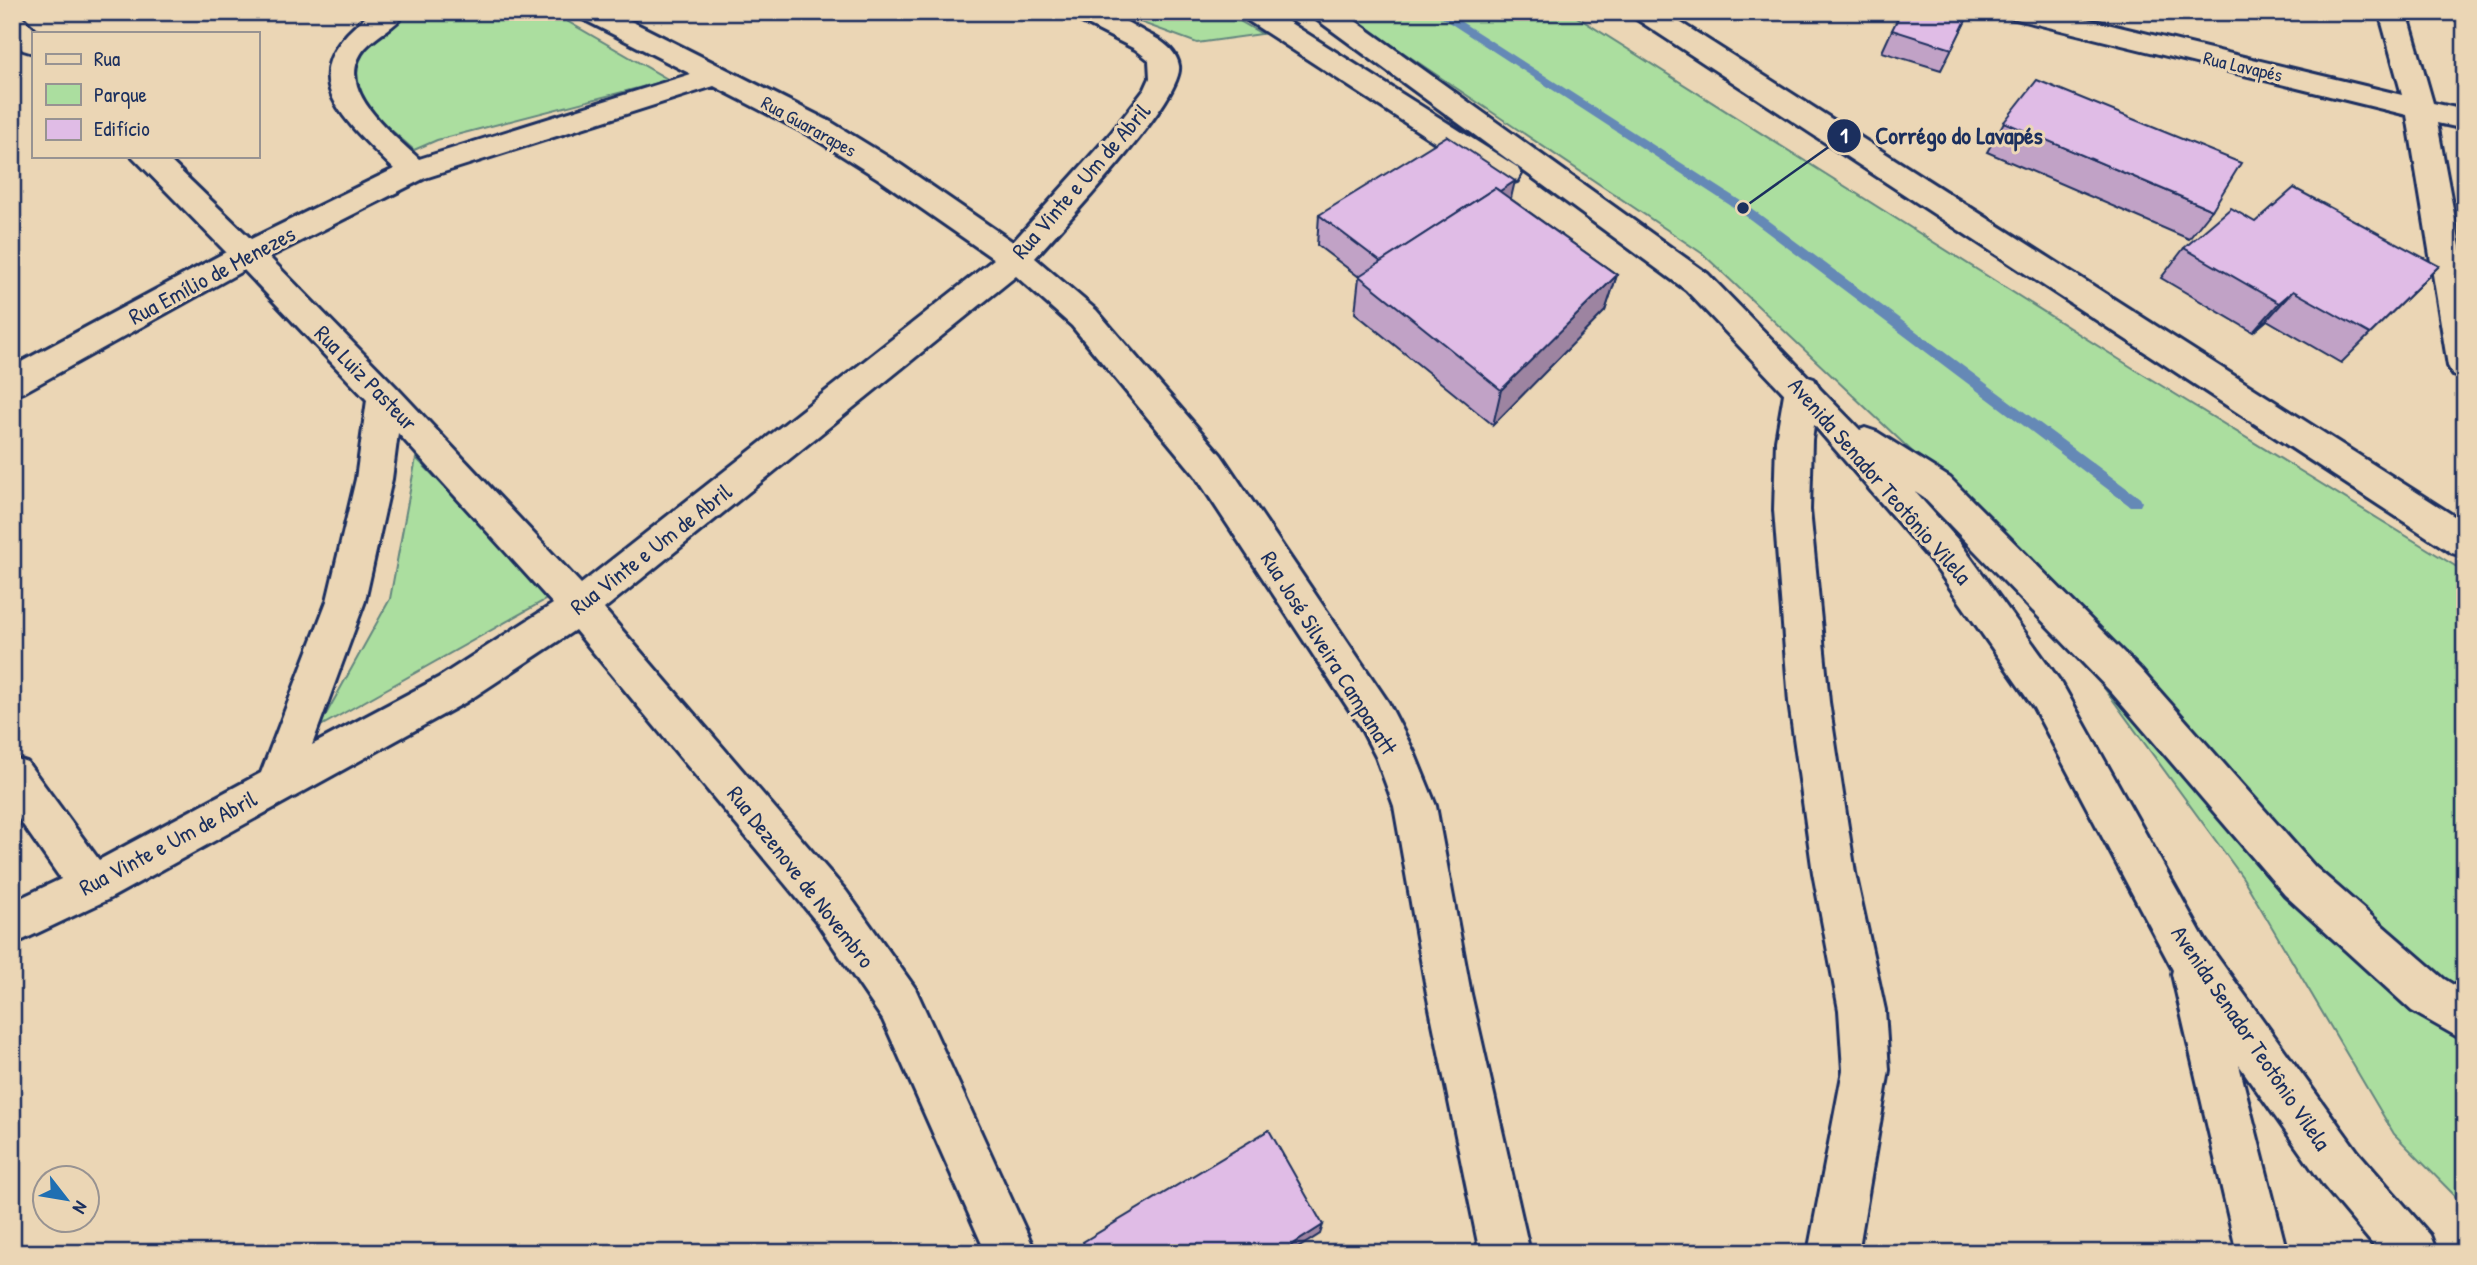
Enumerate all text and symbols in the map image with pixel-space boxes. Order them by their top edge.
legend [32,32,259,158]
text: Rua [94,44,120,73]
street label: Rua Lavapés [2201,44,2285,88]
text: Parque [94,80,147,109]
street label: Rua Guararapes [757,89,861,163]
street label: Rua Vinte e Um de Abril [1004,95,1158,265]
callout: Corrégo do Lavapés [1826,113,2057,158]
text: Edifício [94,114,150,143]
text: Corrégo do Lavapés [1875,119,2043,152]
text: 1 [1840,121,1848,150]
street label: Rua Emílio de Menezes [123,218,301,332]
street label: Rua Luiz Pasteur [308,318,425,437]
street label: Avenida Senador Teotônio Vilela [1782,371,1979,591]
street label: Rua Vinte e Um de Abril [564,475,739,621]
street label: Rua José Silveira Campanatt [1254,545,1405,761]
street label: Rua Dezenove de Novembro [721,779,882,974]
street label: Rua Vinte e Um de Abril [73,782,263,902]
street label: Avenida Senador Teotônio Vilela [2165,919,2338,1156]
north arrow [32,1164,102,1234]
text: N [67,1197,94,1219]

